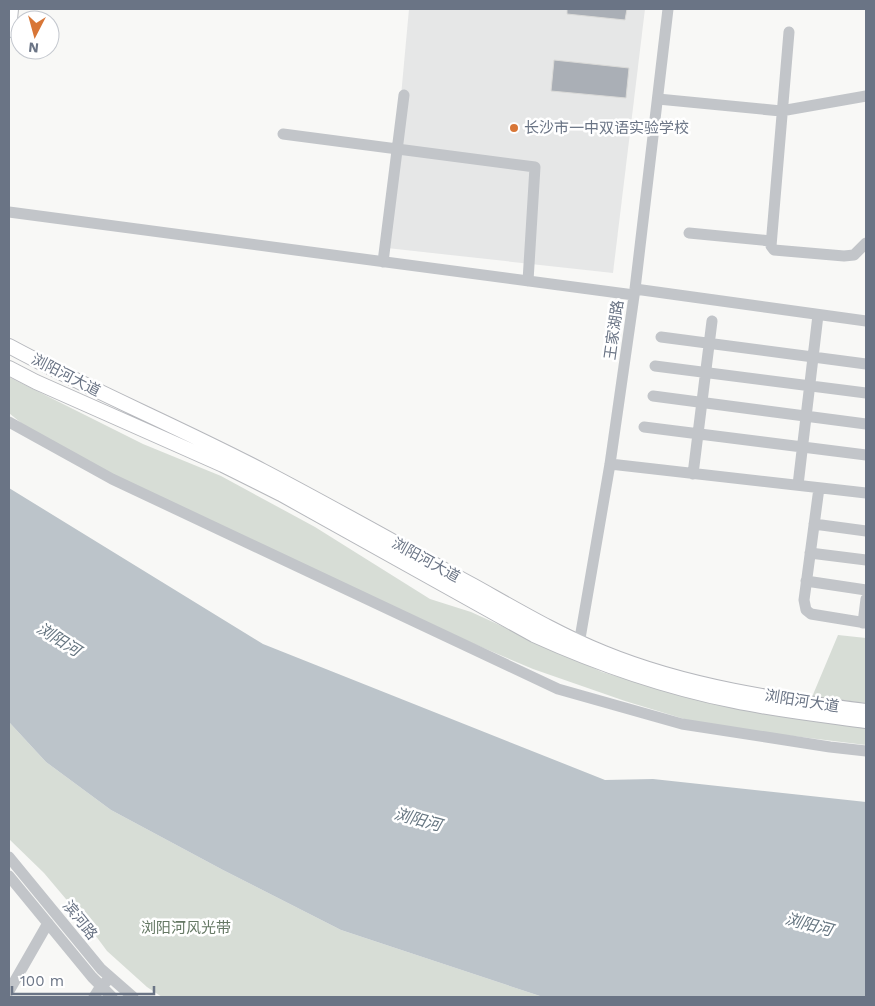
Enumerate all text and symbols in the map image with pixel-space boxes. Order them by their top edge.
north arrow [10,10,60,60]
text: N [28,39,40,56]
place label: 长沙市一中双语实验学校 [524,119,689,137]
marker: 长沙市一中双语实验学校 [508,122,520,134]
street label: 王家湖路 [601,299,627,361]
street label: 浏阳河大道 [28,350,104,400]
street label: 浏阳河大道 [389,534,463,586]
water label: 浏阳河 [33,619,87,662]
street label: 浏阳河大道 [764,686,840,716]
water label: 浏阳河 [392,804,446,836]
street label: 滨河路 [59,897,101,943]
water label: 浏阳河 [783,909,837,941]
park label: 浏阳河风光带 [141,919,231,937]
scale bar [12,964,155,996]
text: 100 m [20,972,64,990]

